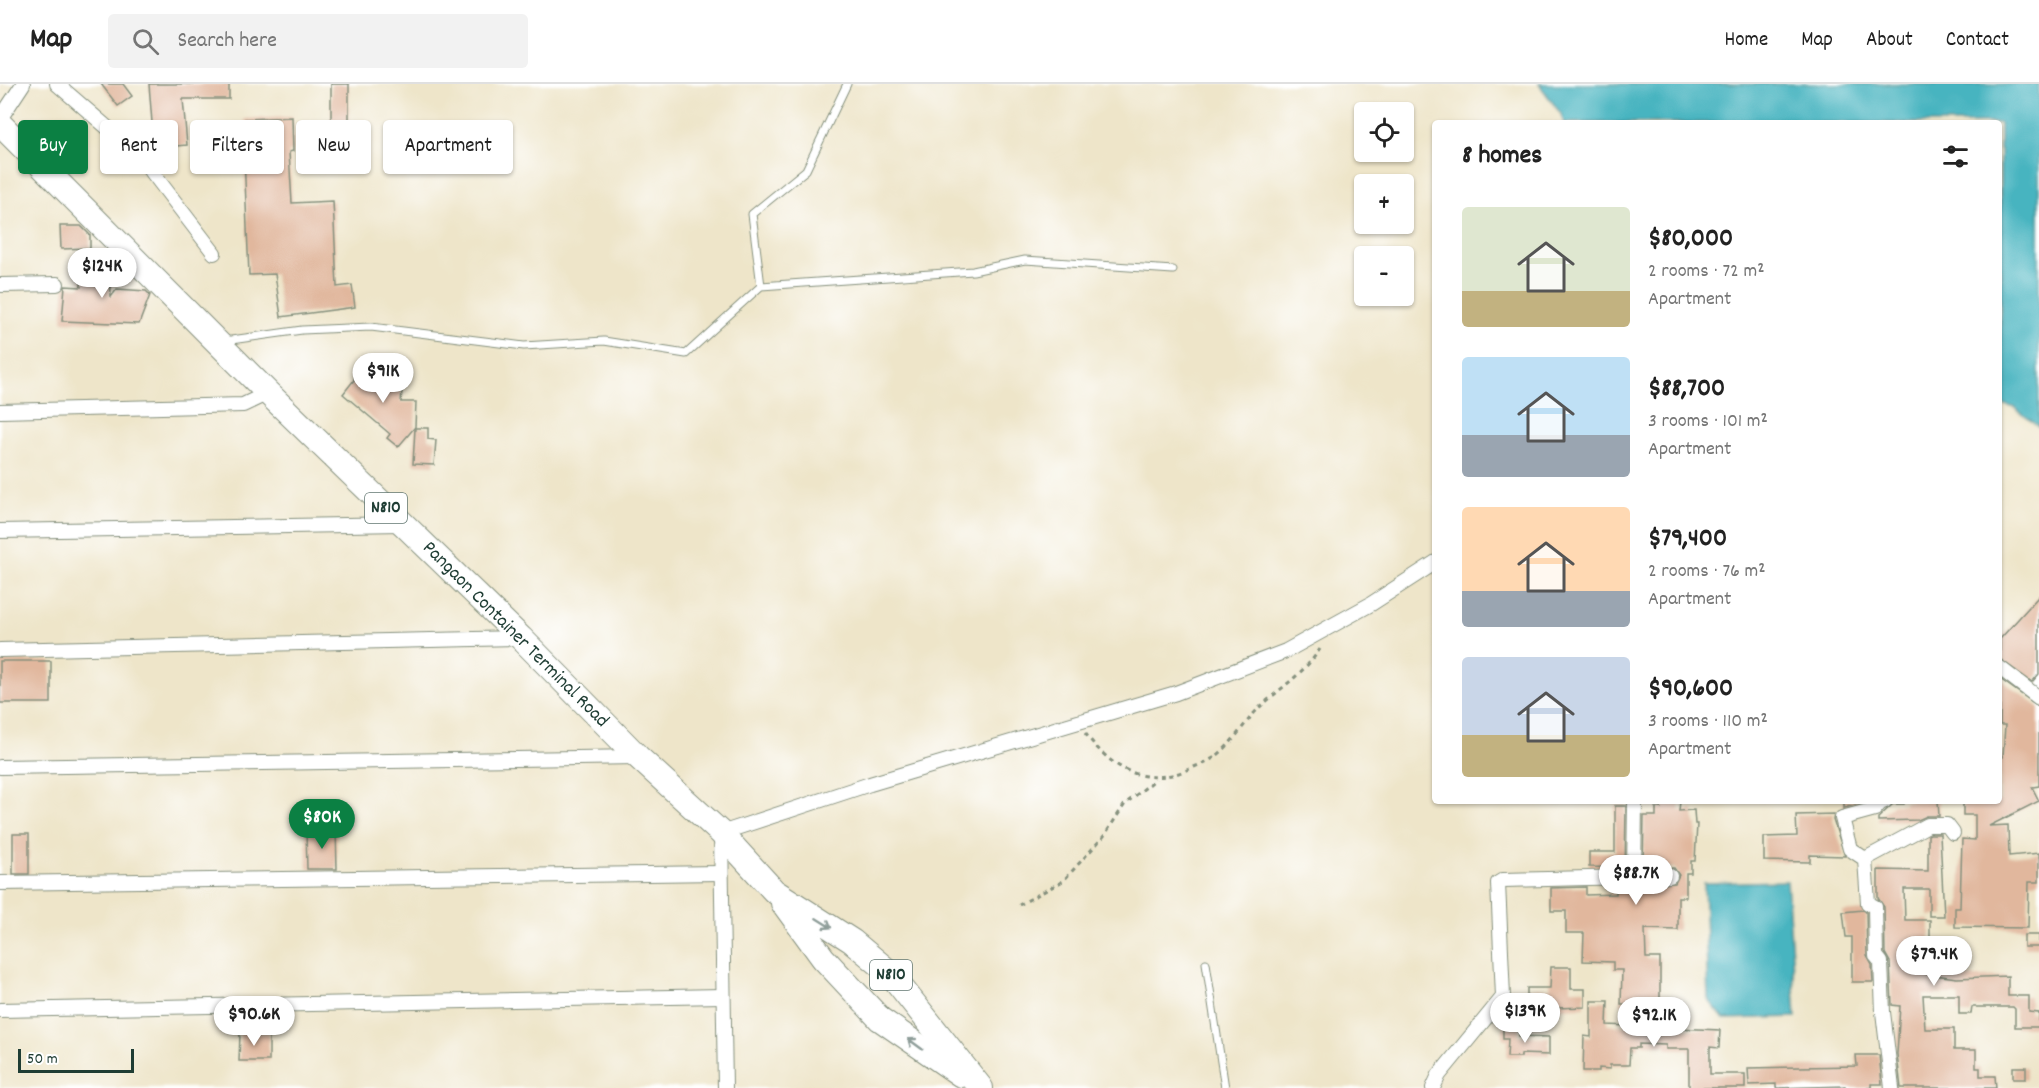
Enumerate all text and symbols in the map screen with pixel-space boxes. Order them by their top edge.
search box [108,14,528,68]
text: Map [30,21,72,61]
icon: search [129,25,162,58]
text: Search here [177,26,277,57]
text: Home [1724,26,1768,56]
text: Map [1801,26,1833,56]
text: About [1866,26,1913,56]
text: Contact [1946,26,2009,56]
map controls [1354,102,1414,306]
button: locate [1354,102,1414,162]
chip: Buy [18,120,88,174]
chip: Rent [100,120,178,174]
chip: Filters [190,120,284,174]
chip: New [296,120,371,174]
chip: Apartment [383,120,513,174]
text: 8 homes [1462,138,1542,175]
icon: filters [1939,140,1972,173]
button: + [1354,174,1414,234]
text: $80,000 [1648,221,1733,258]
icon: home [1510,231,1582,303]
button: − [1354,246,1414,306]
pin: $124K [60,248,144,299]
text: $124K [82,253,122,281]
text: 2 rooms · 72 m² [1648,258,1764,286]
text: Apartment [1648,286,1731,314]
pin: $91K [347,353,419,404]
text: $91K [367,358,399,386]
text: $88,700 [1648,371,1725,408]
icon: home [1510,381,1582,453]
text: 3 rooms · 101 m² [1648,408,1768,436]
text: Apartment [1648,436,1731,464]
road number: N810 [365,493,407,523]
text: $79,400 [1648,521,1727,558]
icon: home [1510,531,1582,603]
street label: Pangaon Container Terminal Road [415,535,615,735]
text: 2 rooms · 76 m² [1648,558,1766,586]
text: Apartment [1648,586,1731,614]
text: $90,600 [1648,671,1733,708]
icon: home [1510,681,1582,753]
text: 3 rooms · 110 m² [1648,708,1768,736]
text: Apartment [1648,736,1731,764]
pin: $80K [286,799,358,850]
text: $80K [303,804,341,832]
pin: $88.7K [1587,855,1685,906]
text: $88.7K [1613,860,1659,888]
one-way arrow [815,917,832,929]
pin: $79.4K [1885,936,1983,987]
text: $79.4K [1910,941,1958,969]
road number: N810 [870,960,912,990]
pin: $139K [1483,993,1567,1044]
pin: $90.6K [205,996,303,1047]
pin: $92.1K [1605,997,1703,1048]
text: $139K [1504,998,1546,1026]
text: $90.6K [228,1001,280,1029]
text: $92.1K [1632,1002,1676,1030]
one-way arrow [907,1038,923,1050]
scale bar [18,1046,134,1074]
text: 50 m [27,1048,58,1071]

